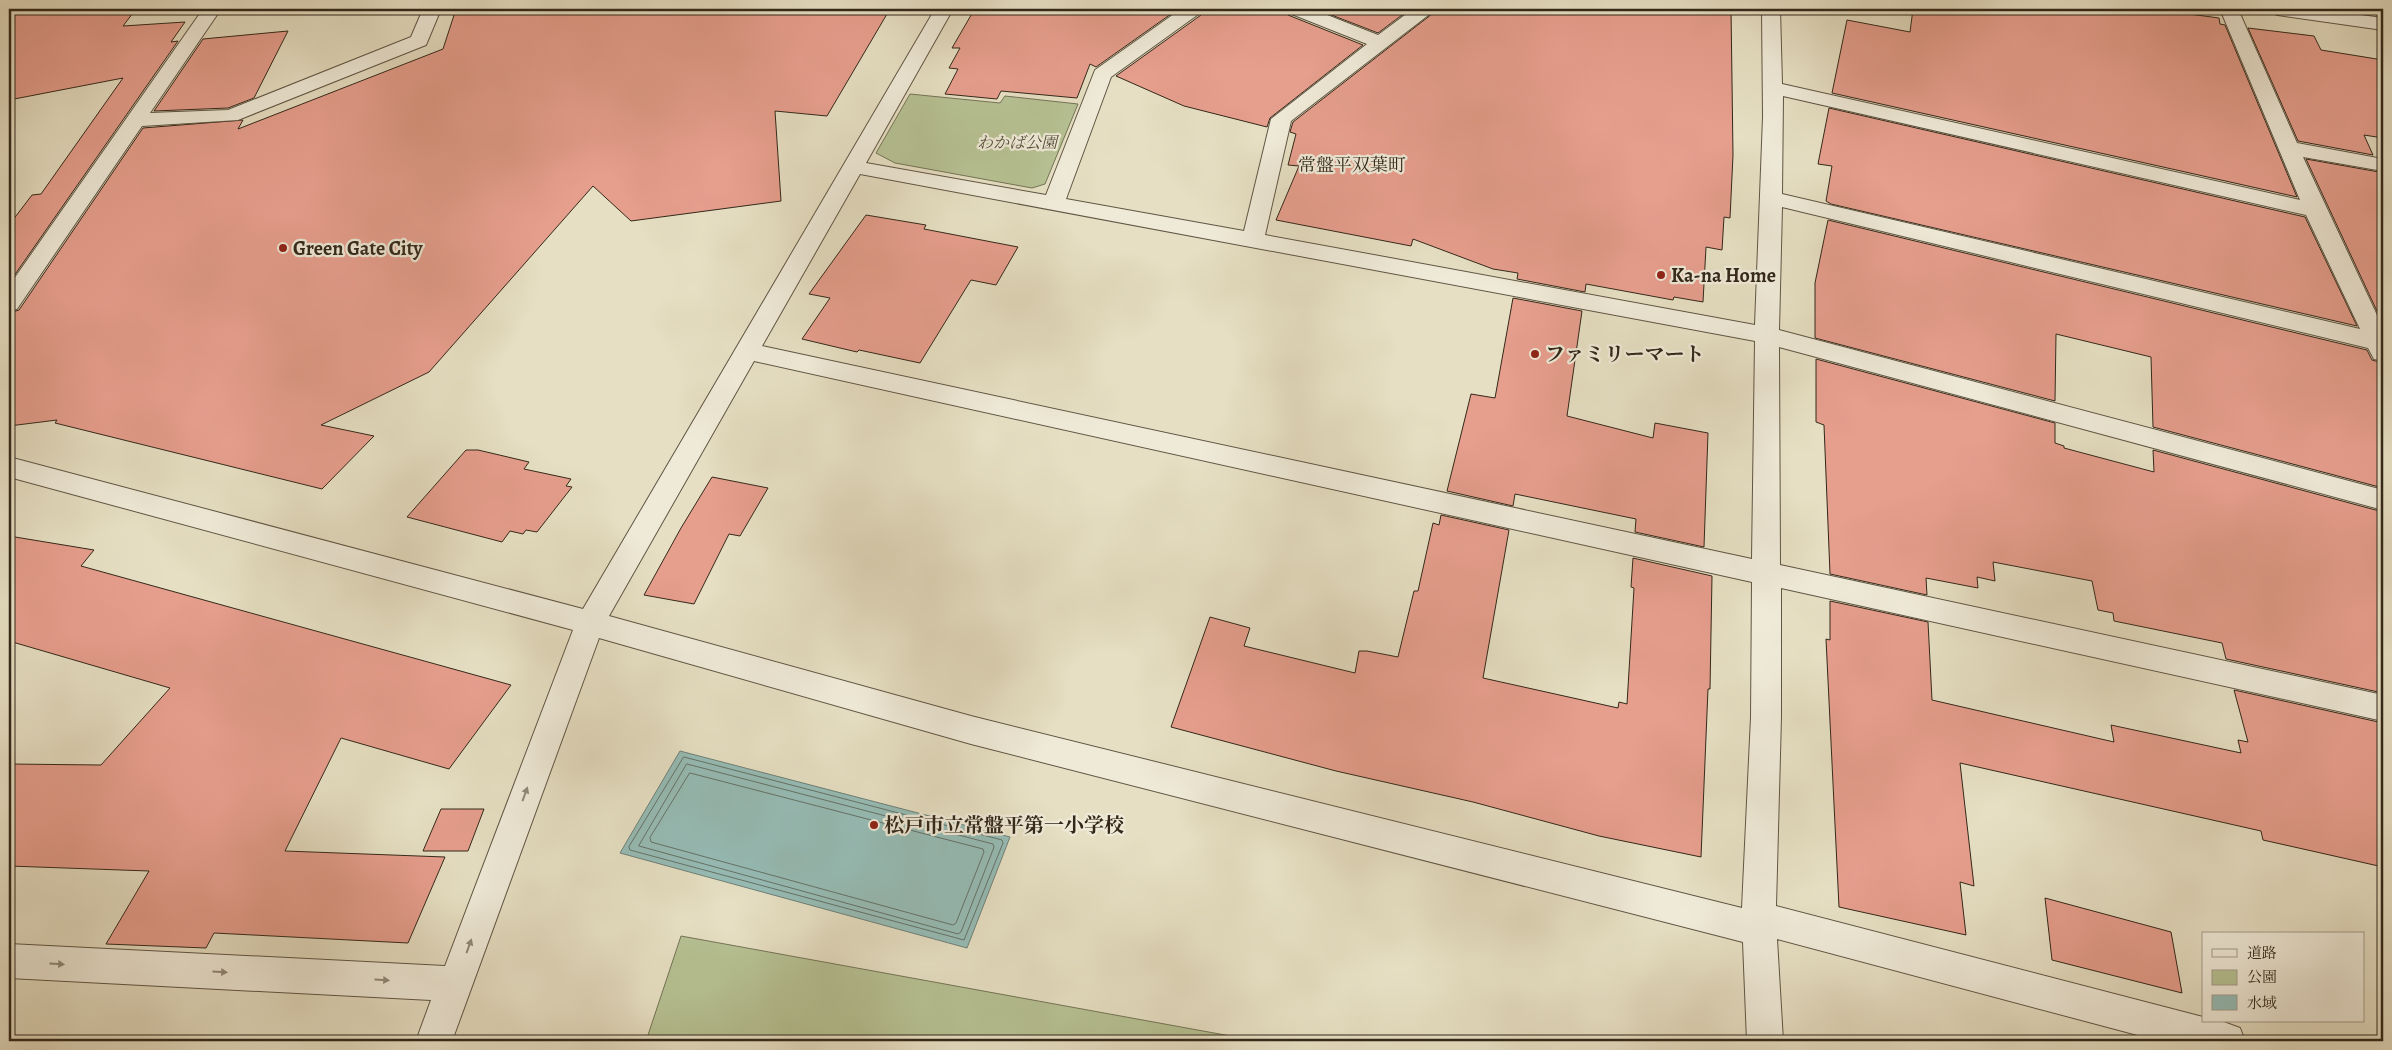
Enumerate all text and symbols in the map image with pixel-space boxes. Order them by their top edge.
park label: わかば公園 [977,132,1060,154]
district label: 常盤平双葉町 [1298,153,1406,177]
place label: Green Gate City [293,235,423,262]
marker: Green Gate City [277,242,289,254]
place label: Ka-na Home [1671,262,1776,289]
marker: Ka-na Home [1655,269,1667,281]
place label: ファミリーマート [1545,341,1705,368]
marker: ファミリーマート [1529,348,1541,360]
one-way arrow [521,786,529,801]
place label: 松戸市立常盤平第一小学校 [884,812,1124,839]
marker: 松戸市立常盤平第一小学校 [868,819,880,831]
legend [2202,932,2364,1022]
one-way arrow [465,938,473,953]
text: 道路 [2247,943,2277,963]
one-way arrow [50,960,66,968]
text: 公園 [2247,967,2277,987]
one-way arrow [212,969,228,977]
one-way arrow [374,977,390,985]
text: 水域 [2247,993,2277,1013]

